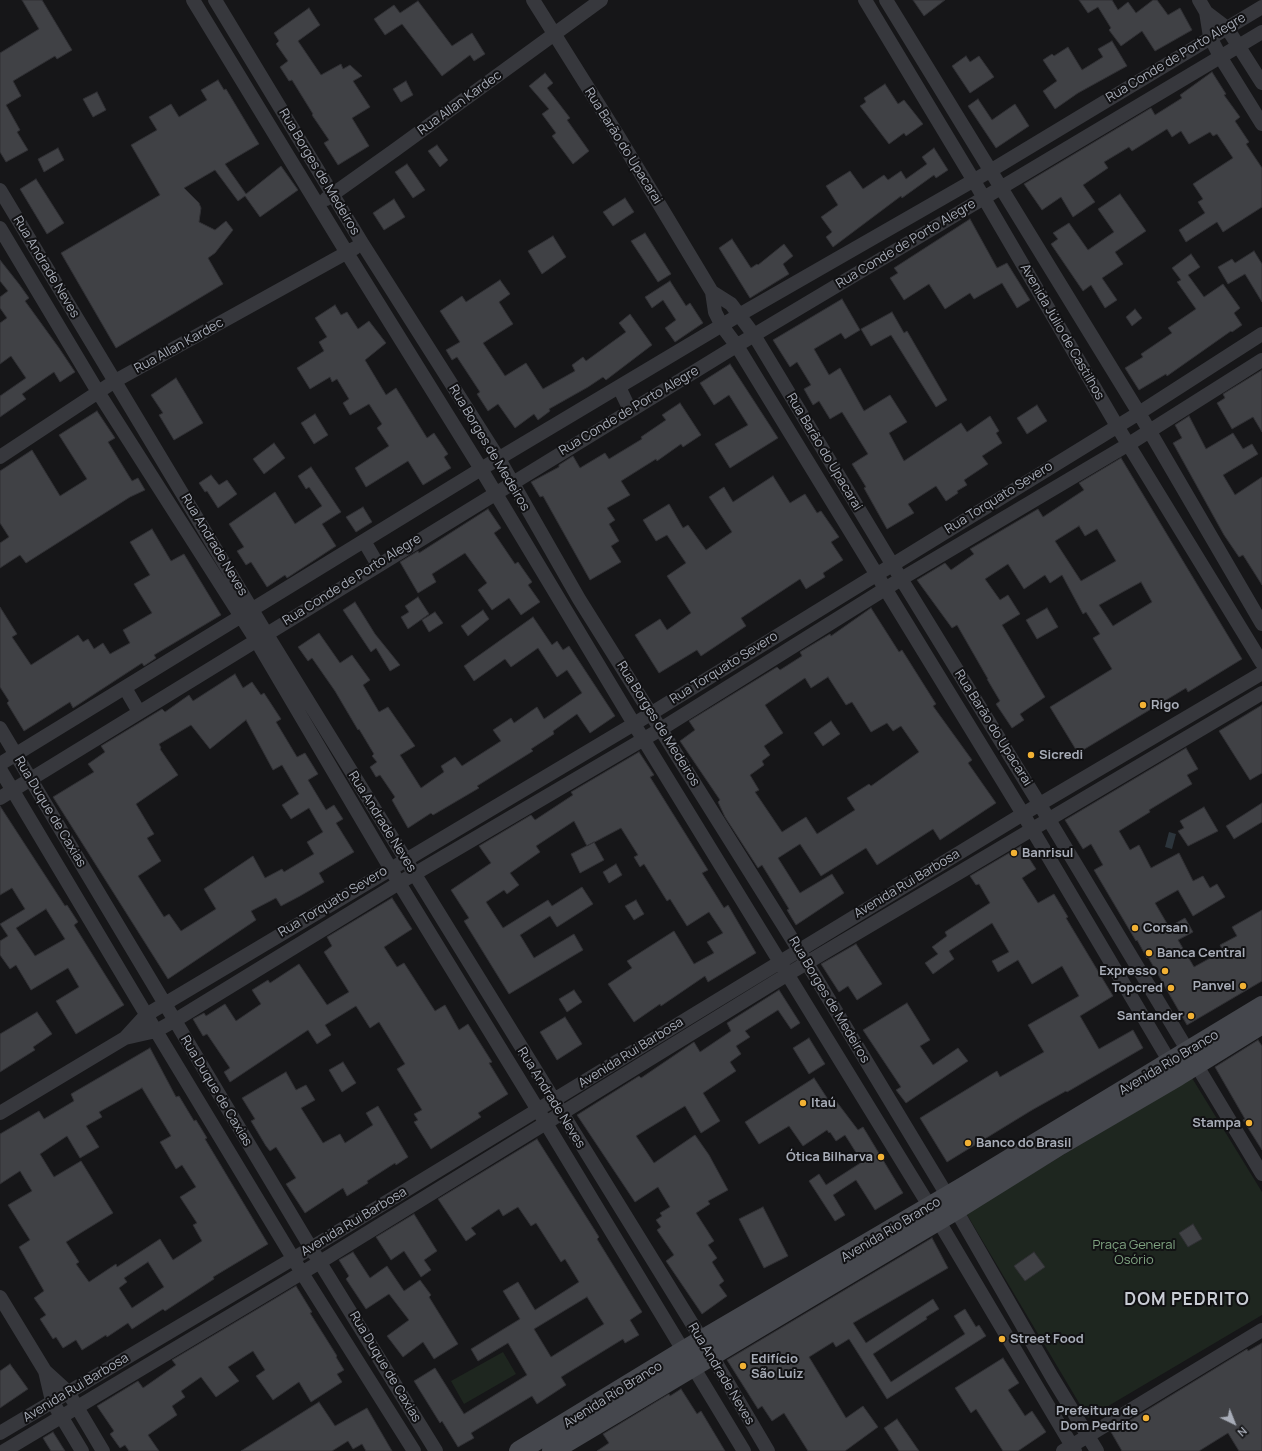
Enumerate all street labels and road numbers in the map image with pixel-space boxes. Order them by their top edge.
street label: Rua Conde de Porto Alegre [1103,10,1249,106]
street label: Rua Allan Kardec [415,67,505,139]
street label: Rua Barão do Upacarai [581,85,665,207]
street label: Rua Borges de Medeiros [275,106,363,238]
street label: Rua Conde de Porto Alegre [833,196,979,292]
street label: Rua Andrade Neves [9,213,83,321]
street label: Avenida Júlio de Castilhos [1017,261,1107,403]
street label: Rua Allan Kardec [132,315,226,377]
street label: Rua Conde de Porto Alegre [556,363,702,459]
street label: Rua Borges de Medeiros [445,382,533,514]
street label: Rua Barão do Upacarai [783,391,865,513]
street label: Rua Torquato Severo [942,458,1056,538]
street label: Rua Andrade Neves [177,491,251,599]
street label: Rua Conde de Porto Alegre [280,531,424,629]
street label: Rua Torquato Severo [667,628,781,708]
street label: Rua Borges de Medeiros [613,659,703,789]
street label: Rua Barão do Upacarai [951,667,1035,789]
street label: Rua Duque de Caxias [11,754,89,870]
street label: Rua Andrade Neves [345,769,419,875]
street label: Avenida Rui Barbosa [851,846,963,922]
street label: Rua Torquato Severo [276,863,390,941]
street label: Rua Borges de Medeiros [785,934,873,1066]
street label: Avenida Rui Barbosa [576,1014,686,1092]
street label: Avenida Rio Branco [1116,1027,1222,1099]
street label: Rua Duque de Caxias [177,1033,255,1149]
street label: Rua Andrade Neves [514,1045,588,1151]
street label: Avenida Rui Barbosa [298,1184,410,1260]
street label: Avenida Rio Branco [838,1194,944,1266]
street label: Rua Duque de Caxias [346,1309,424,1425]
street label: Rua Andrade Neves [684,1320,758,1428]
street label: Avenida Rui Barbosa [20,1350,132,1426]
street label: Avenida Rio Branco [561,1358,665,1432]

